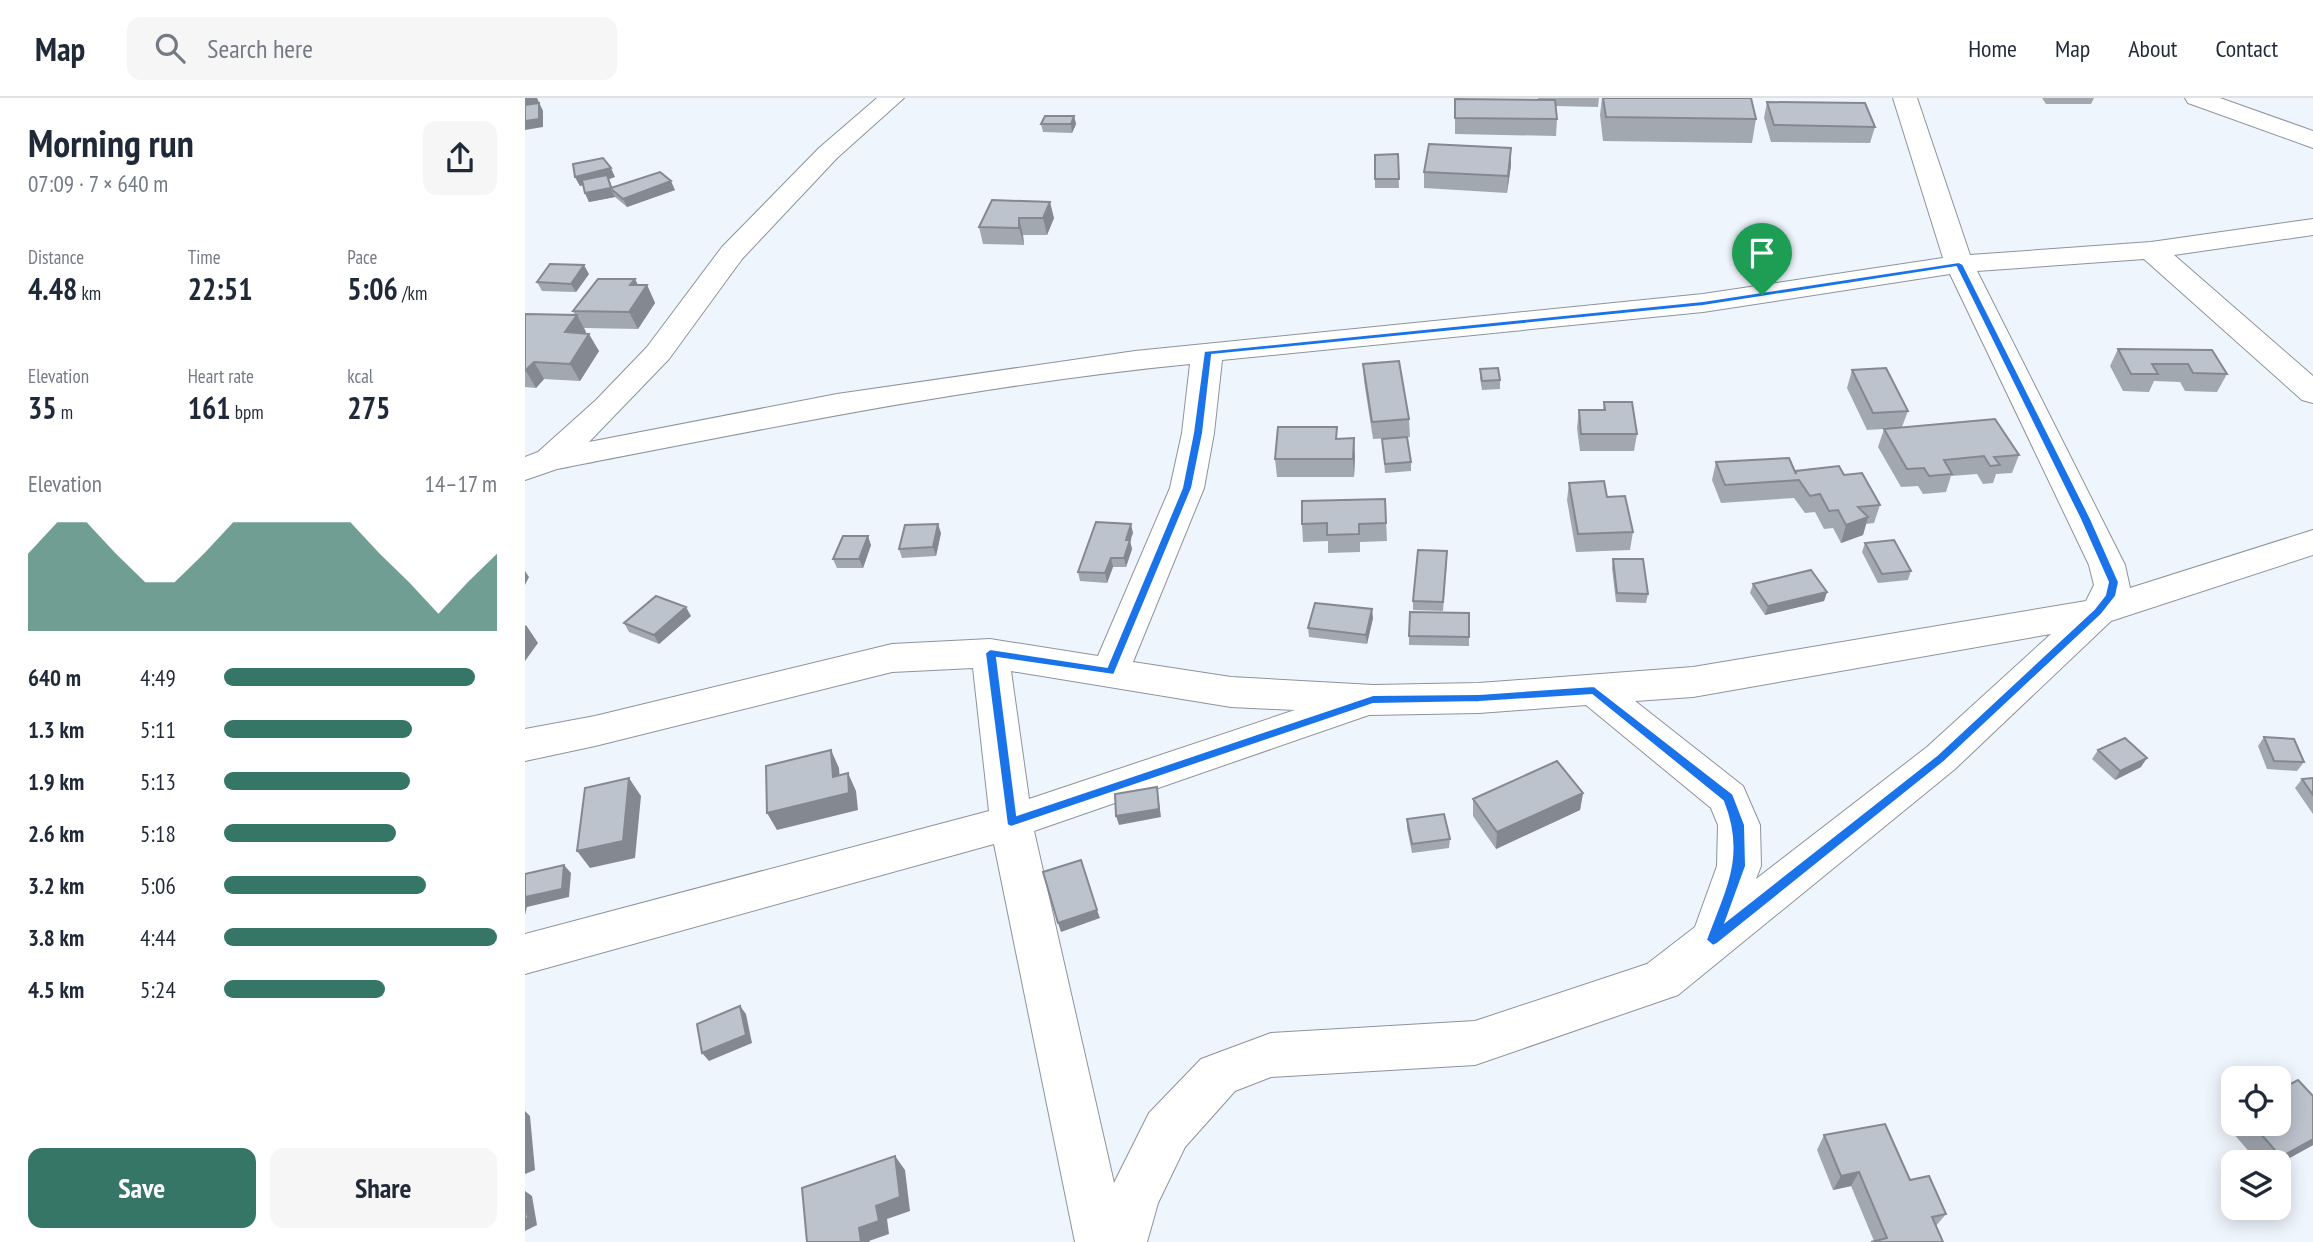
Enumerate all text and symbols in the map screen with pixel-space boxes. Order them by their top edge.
search box [127,17,617,80]
text: Map [35,27,85,70]
icon: search [151,29,189,67]
text: Search here [207,32,313,65]
text: Home [1968,33,2017,64]
text: Map [2055,33,2090,64]
text: About [2128,33,2177,64]
text: Contact [2215,33,2278,64]
text: Morning run [28,118,194,167]
button: share [423,121,497,195]
text: 07:09 · 7 × 640 m [28,169,168,198]
pin [1732,223,1792,295]
icon: arrive [1743,234,1781,272]
text: Distance [28,245,84,269]
text: Time [188,245,221,269]
text: Pace [347,245,377,269]
text: 4.48 [28,269,77,308]
text: 22:51 [188,269,253,308]
text: 5:06 [347,269,398,308]
text: km [77,281,101,305]
text: /km [398,281,427,305]
text: Elevation [28,364,89,388]
text: Heart rate [188,364,254,388]
text: kcal [347,364,373,388]
text: 35 [28,388,57,427]
text: 161 [188,388,231,427]
text: 275 [347,388,390,427]
text: m [57,400,73,424]
text: bpm [231,400,264,424]
text: Elevation [28,469,102,498]
text: 14–17 m [425,469,497,498]
text: 640 m [28,663,81,692]
text: 4:49 [140,663,176,692]
text: 1.3 km [28,715,84,744]
text: 5:11 [140,715,176,744]
text: 1.9 km [28,767,84,796]
text: 5:13 [140,767,176,796]
text: 2.6 km [28,819,84,848]
text: 5:18 [140,819,176,848]
text: 3.2 km [28,871,84,900]
text: 5:06 [140,871,176,900]
text: 3.8 km [28,923,84,952]
text: 4:44 [140,923,176,952]
text: 4.5 km [28,975,84,1004]
text: 5:24 [140,975,176,1004]
map controls [2221,1066,2291,1220]
button: locate [2221,1066,2291,1136]
button: Save [28,1148,256,1228]
button: Share [270,1148,497,1228]
button: layers [2221,1150,2291,1220]

